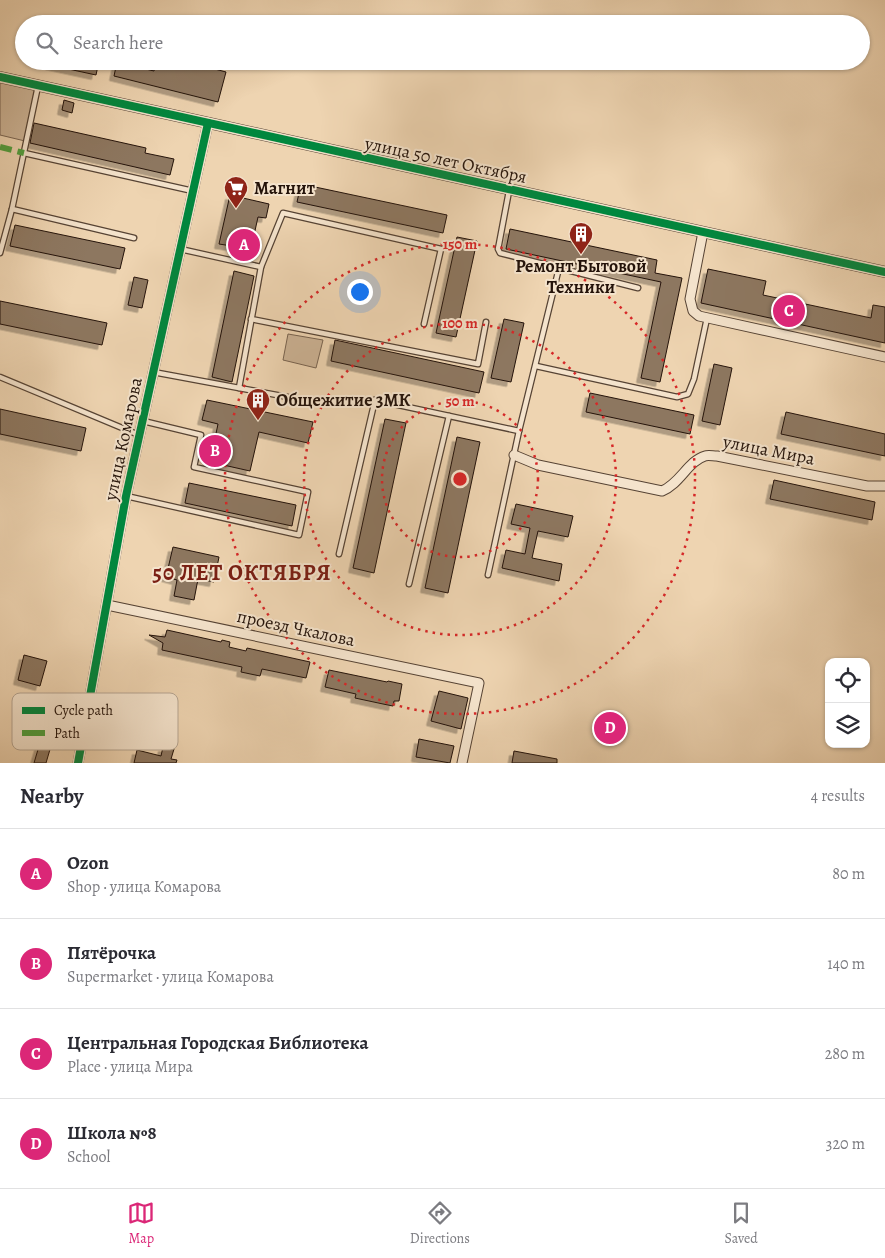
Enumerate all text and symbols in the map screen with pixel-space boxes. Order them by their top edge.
search box [15,15,870,70]
icon: search [33,29,61,57]
text: Search here [73,30,163,56]
street label: улица 50 лет Октября [362,131,529,189]
supermarket icon: Магнит [223,175,249,209]
place label: Магнит [254,176,315,200]
building icon: Ремонт Бытовой Техники [568,221,594,255]
pin: A [228,226,260,264]
text: 150 m [443,234,478,254]
place label: Ремонт Бытовой Техники [515,254,647,299]
your location [347,279,373,305]
pin: C [773,292,805,330]
text: 100 m [442,313,478,333]
street label: улица Комарова [98,375,148,504]
building icon: Общежитие 3МК [245,387,271,421]
place label: Общежитие 3МК [276,388,411,412]
text: 50 m [445,391,475,411]
street label: улица Мира [720,429,818,471]
pin: B [199,432,231,470]
centre of rings [451,470,469,488]
district label: 50 ЛЕТ ОКТЯБРЯ [153,558,331,588]
street label: проезд Чкалова [235,604,358,652]
map controls [825,658,870,748]
button: locate [825,658,870,703]
legend [12,693,178,750]
text: Cycle path [54,701,114,720]
button: layers [825,703,870,748]
pin: D [594,709,626,747]
text: Path [54,724,81,743]
text: Nearby [20,782,83,810]
text: 4 results [811,785,865,807]
text: Ozon [67,850,109,876]
text: A [31,863,41,885]
text: 80 m [832,863,865,885]
text: Shop · улица Комарова [67,876,221,898]
text: Пятёрочка [67,940,156,966]
text: B [31,953,41,975]
text: 140 m [827,953,865,975]
text: Supermarket · улица Комарова [67,966,274,988]
text: Центральная Городская Библиотека [67,1030,369,1056]
text: C [31,1043,41,1065]
text: 280 m [825,1043,865,1065]
text: Place · улица Мира [67,1056,193,1078]
text: Школа №8 [67,1120,157,1146]
text: D [30,1133,42,1155]
text: 320 m [826,1133,865,1155]
text: School [67,1146,110,1168]
tab: Map [127,1199,155,1248]
tab: Directions [410,1199,470,1248]
tab: Saved [725,1199,758,1248]

